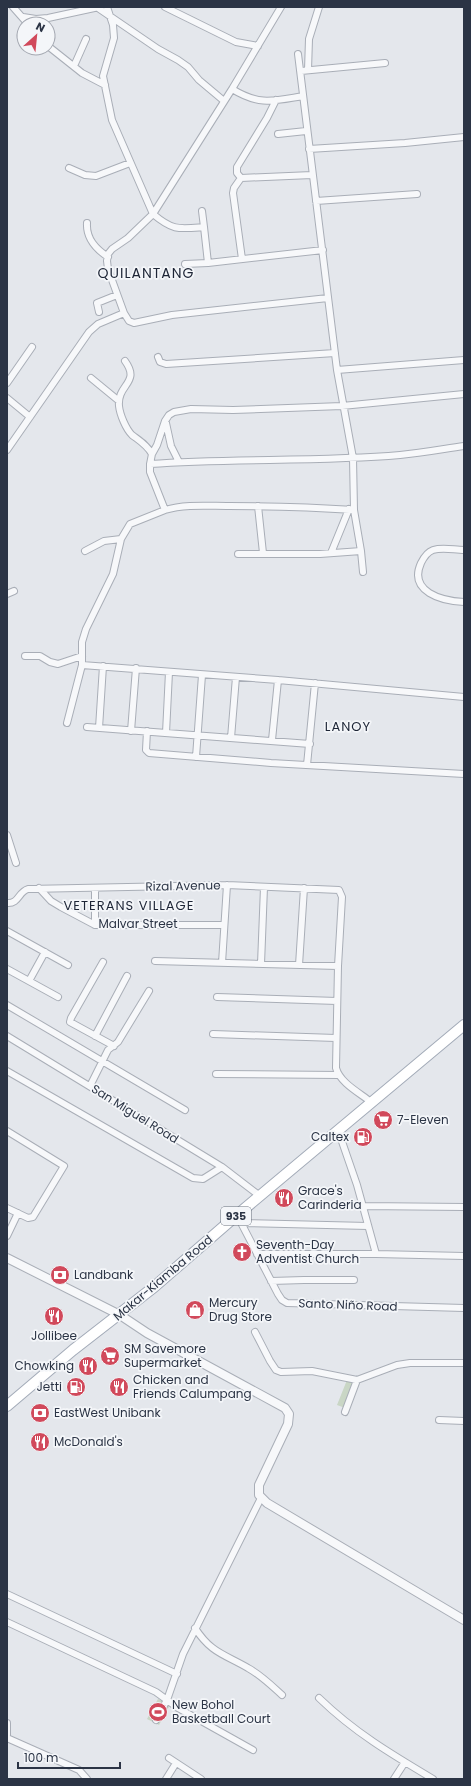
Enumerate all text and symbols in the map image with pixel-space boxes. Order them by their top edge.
north arrow [16,16,56,56]
text: N [33,18,48,36]
district label: QUILANTANG [98,263,195,283]
district label: LANOY [325,717,371,736]
street label: Rizal Avenue [145,876,221,895]
district label: VETERANS VILLAGE [64,896,194,915]
street label: Malvar Street [98,915,178,932]
street label: San Miguel Road [88,1080,182,1147]
supermarket icon: 7-Eleven [372,1109,394,1131]
place label: 7-Eleven [397,1111,449,1128]
fuel station icon: Caltex [352,1126,374,1148]
place label: Caltex [311,1128,349,1145]
place label: Grace's Carinderia [298,1182,362,1213]
restaurant icon: Grace's Carinderia [273,1187,295,1209]
road number: 935 [221,1207,251,1225]
street label: Makar-Kiamba Road [109,1231,216,1324]
place label: Seventh-Day Adventist Church [256,1236,359,1267]
church icon: Seventh-Day Adventist Church [231,1241,253,1263]
bank icon: Landbank [49,1264,71,1286]
place label: Landbank [74,1266,134,1283]
place label: Mercury Drug Store [209,1294,272,1325]
street label: Santo Niño Road [298,1294,398,1315]
shop icon: Mercury Drug Store [184,1299,206,1321]
restaurant icon: Jollibee [43,1305,65,1327]
place label: Jollibee [31,1327,77,1344]
place label: SM Savemore Supermarket [124,1340,206,1371]
supermarket icon: SM Savemore Supermarket [99,1345,121,1367]
restaurant icon: Chowking [77,1355,99,1377]
place label: Chowking [15,1357,74,1374]
place label: Chicken and Friends Calumpang [133,1371,252,1402]
fuel station icon: Jetti [65,1376,87,1398]
restaurant icon: Chicken and Friends Calumpang [108,1376,130,1398]
place label: Jetti [37,1378,62,1395]
bank icon: EastWest Unibank [29,1402,51,1424]
place label: EastWest Unibank [54,1404,162,1421]
restaurant icon: McDonald's [29,1431,51,1453]
place label: McDonald's [54,1433,123,1450]
place label: New Bohol Basketball Court [172,1696,271,1727]
sports icon: New Bohol Basketball Court [147,1701,169,1723]
scale bar [18,1744,120,1770]
text: 100 m [24,1749,58,1766]

